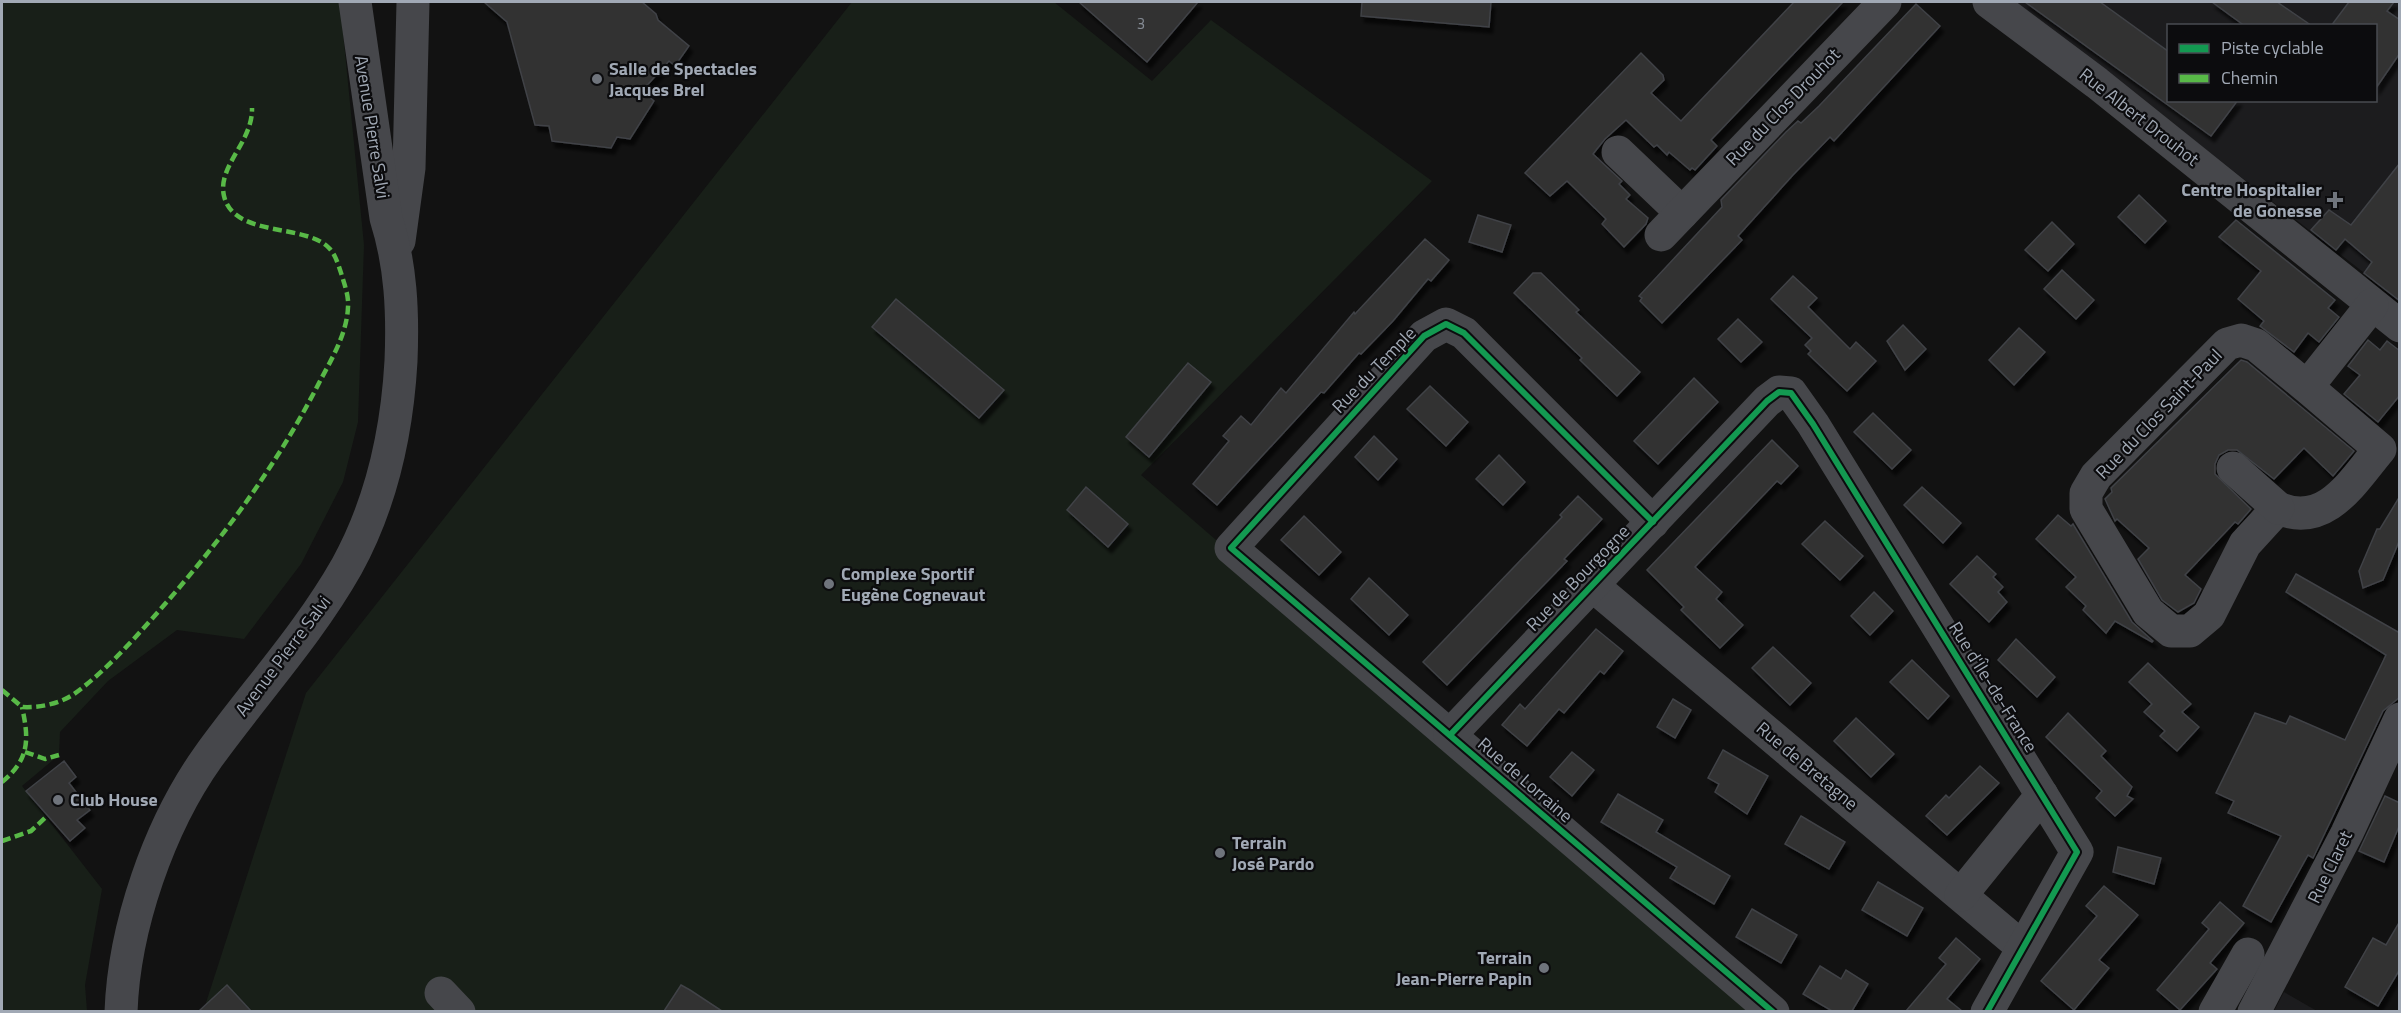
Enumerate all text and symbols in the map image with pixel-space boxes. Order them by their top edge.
house number: 3 [1137,12,1145,35]
legend [2167,24,2377,102]
text: Piste cyclable [2221,34,2323,61]
street label: Rue du Clos Drouhot [1719,41,1847,172]
street label: Avenue Pierre Salvi [348,53,397,201]
place label: Salle de Spectacles Jacques Brel [609,55,757,103]
street label: Rue Albert Drouhot [2074,61,2206,173]
text: Chemin [2221,64,2278,91]
marker: Salle de Spectacles Jacques Brel [590,72,604,86]
place label: Centre Hospitalier de Gonesse [2181,176,2322,224]
marker: Centre Hospitalier de Gonesse [2326,191,2344,209]
street label: Rue du Temple [1325,320,1422,419]
street label: Rue du Clos Saint-Paul [2089,342,2228,485]
street label: Rue de Bourgogne [1520,518,1636,637]
place label: Complexe Sportif Eugène Cognevaut [841,560,986,608]
marker: Complexe Sportif Eugène Cognevaut [822,577,836,591]
street label: Avenue Pierre Salvi [228,590,337,722]
street label: Rue d'Île-de-France [1942,616,2045,757]
street label: Rue de Bretagne [1750,715,1864,816]
street label: Rue de Lorraine [1472,731,1579,829]
place label: Club House [70,786,158,813]
marker: Club House [51,793,65,807]
street label: Rue Claret [2300,825,2359,908]
place label: Terrain José Pardo [1232,829,1314,877]
marker: Terrain José Pardo [1213,846,1227,860]
place label: Terrain Jean-Pierre Papin [1396,944,1532,992]
marker: Terrain Jean-Pierre Papin [1537,961,1551,975]

